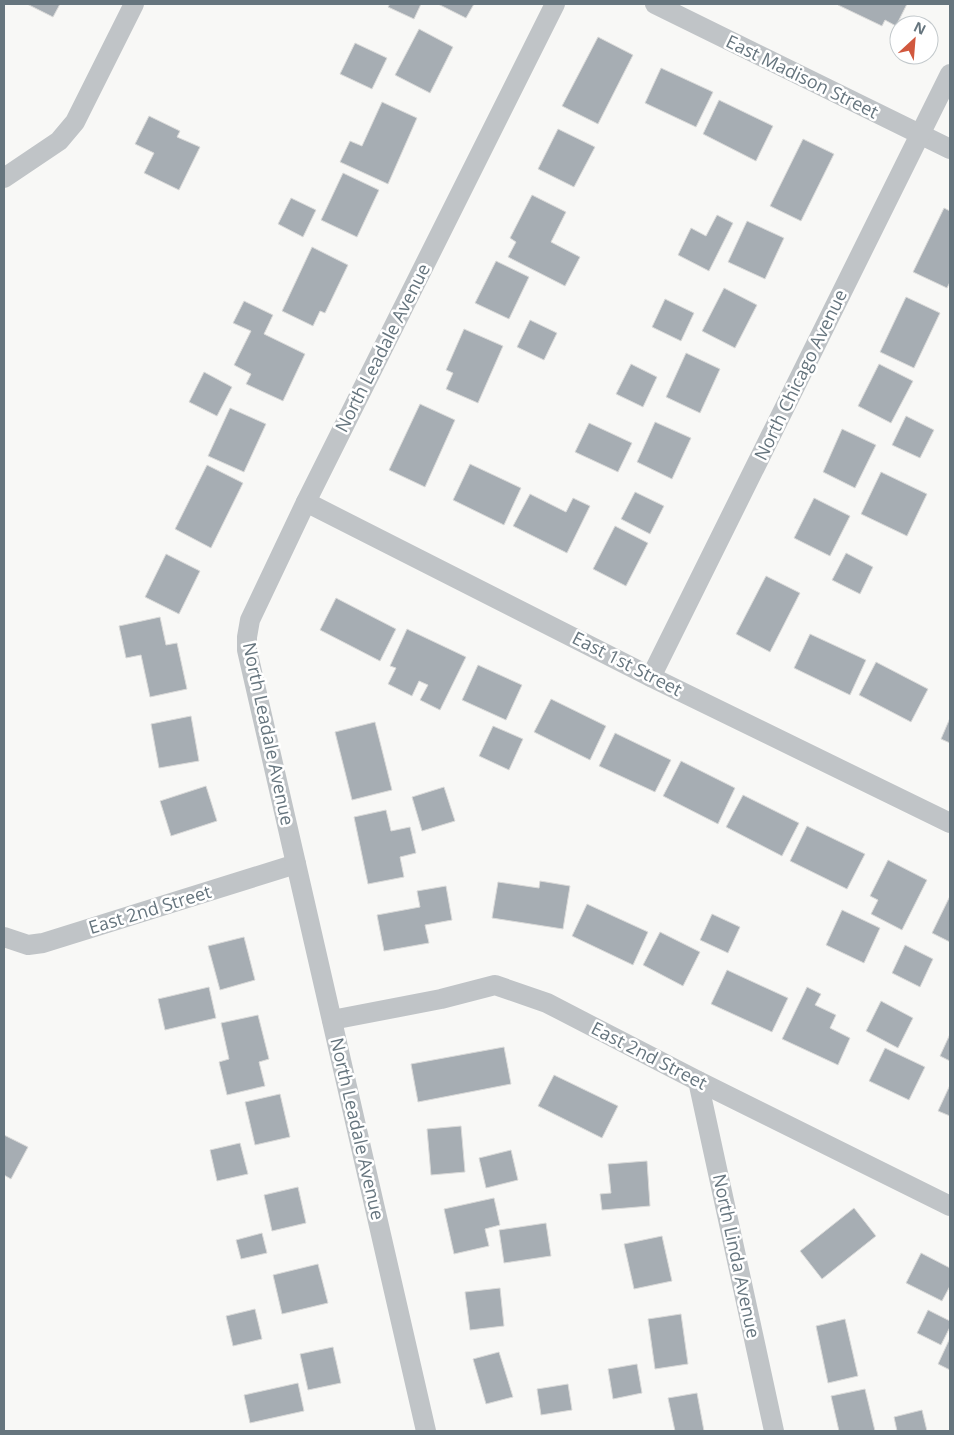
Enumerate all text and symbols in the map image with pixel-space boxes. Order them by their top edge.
north arrow [889,15,939,65]
text: N [911,17,929,39]
street label: East Madison Street [722,29,883,123]
street label: North Leadale Avenue [329,259,435,436]
street label: North Chicago Avenue [748,285,852,464]
street label: East 1st Street [569,625,686,701]
street label: North Leadale Avenue [238,640,300,827]
street label: East 2nd Street [85,879,214,939]
street label: East 2nd Street [587,1016,711,1095]
street label: North Leadale Avenue [325,1035,391,1222]
street label: North Linda Avenue [708,1172,766,1340]

